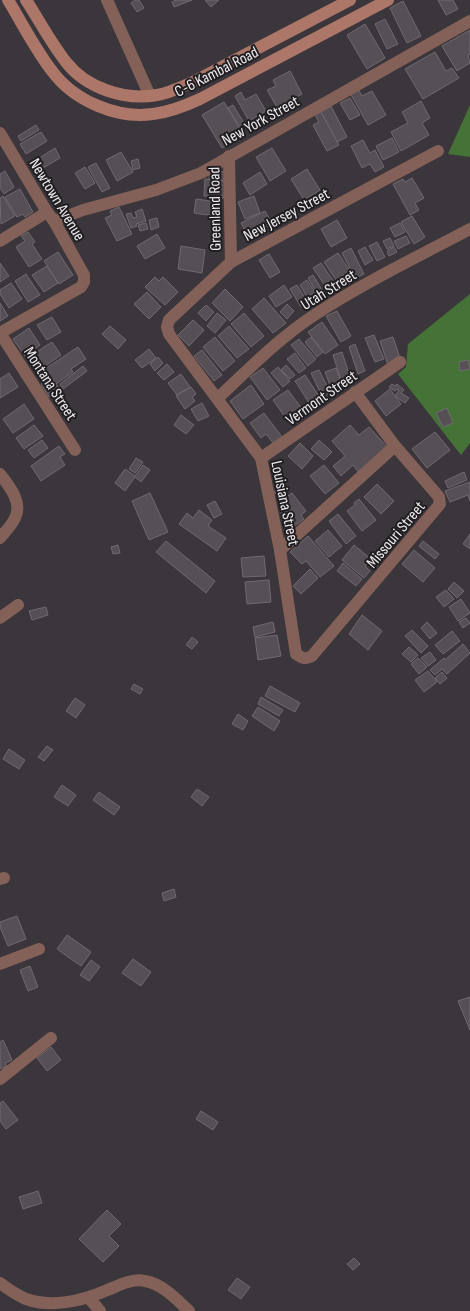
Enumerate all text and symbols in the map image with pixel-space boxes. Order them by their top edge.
street label: C-6 Kambal Road [172,43,262,102]
street label: New York Street [219,92,303,150]
street label: Newtown Avenue [25,155,89,244]
street label: Greenland Road [205,167,226,251]
street label: New Jersey Street [240,185,333,246]
street label: Utah Street [297,266,360,315]
street label: Montana Street [19,344,80,424]
street label: Vermont Street [282,367,361,430]
street label: Louisiana Street [266,459,303,548]
street label: Missouri Street [363,498,430,572]

